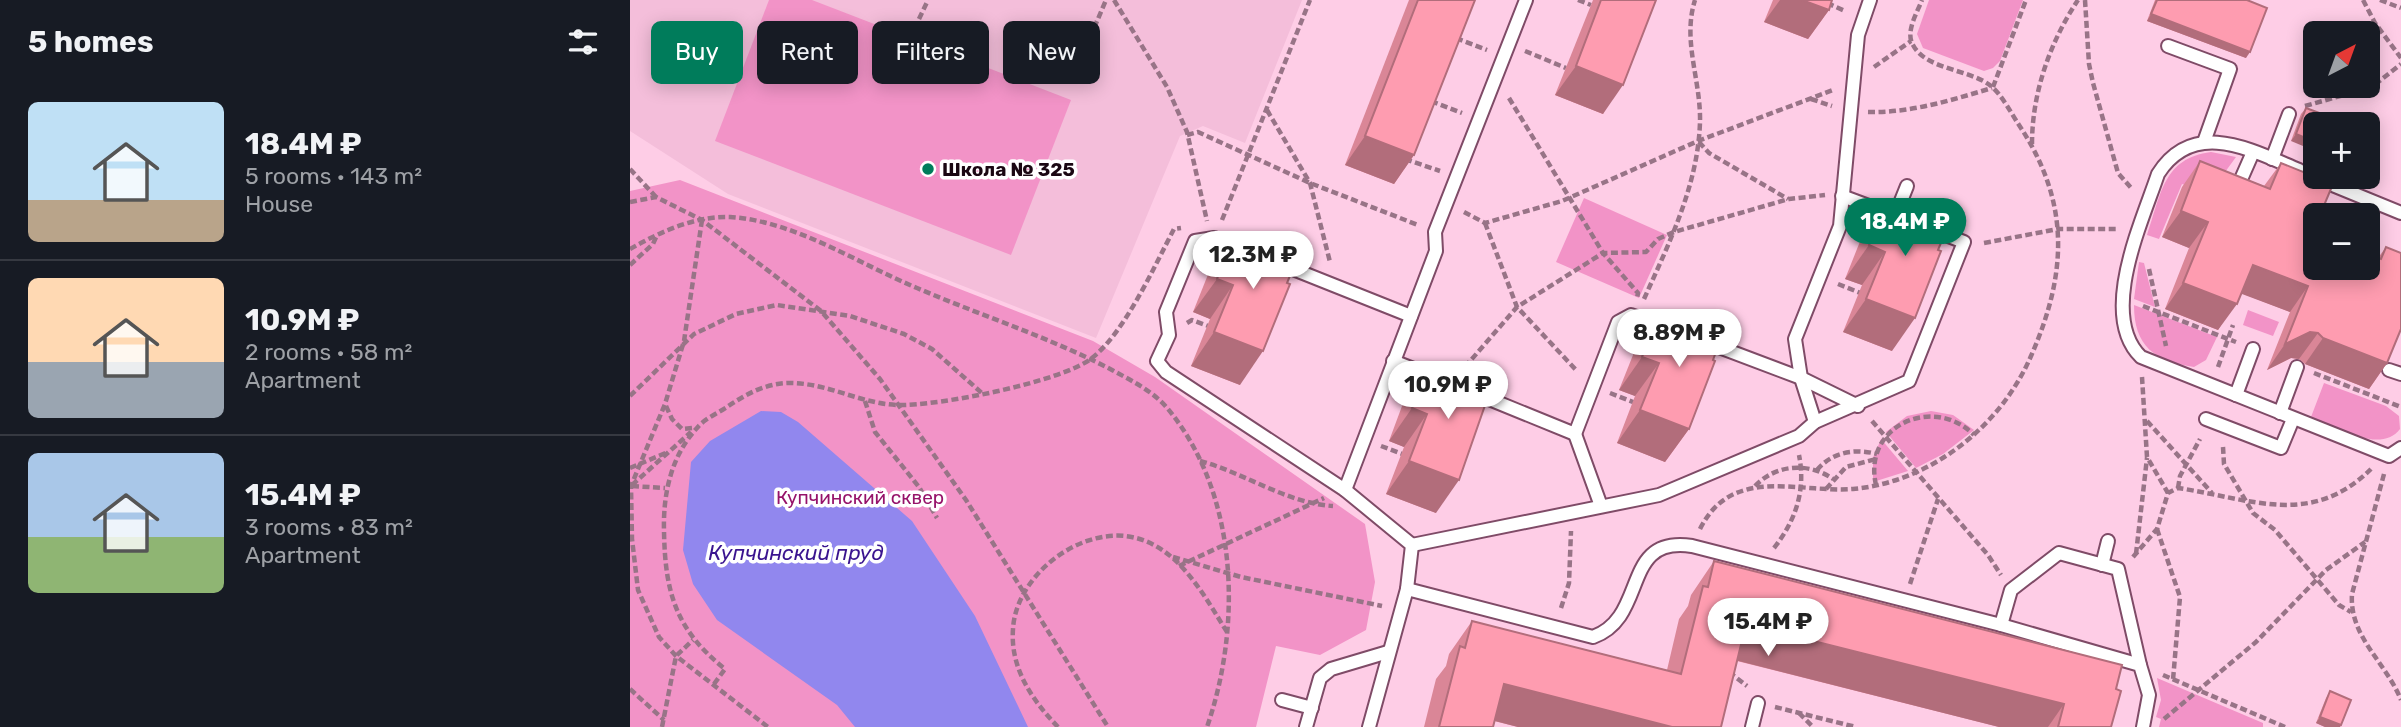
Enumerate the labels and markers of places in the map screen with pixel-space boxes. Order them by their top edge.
place label: Школа № 325 [942,158,1075,181]
marker: Школа № 325 [920,161,936,177]
pin: 18.4M ₽ [1840,198,1970,258]
pin: 12.3M ₽ [1188,232,1318,291]
pin: 8.89M ₽ [1614,310,1744,369]
pin: 10.9M ₽ [1383,362,1513,421]
pin: 15.4M ₽ [1703,598,1833,658]

